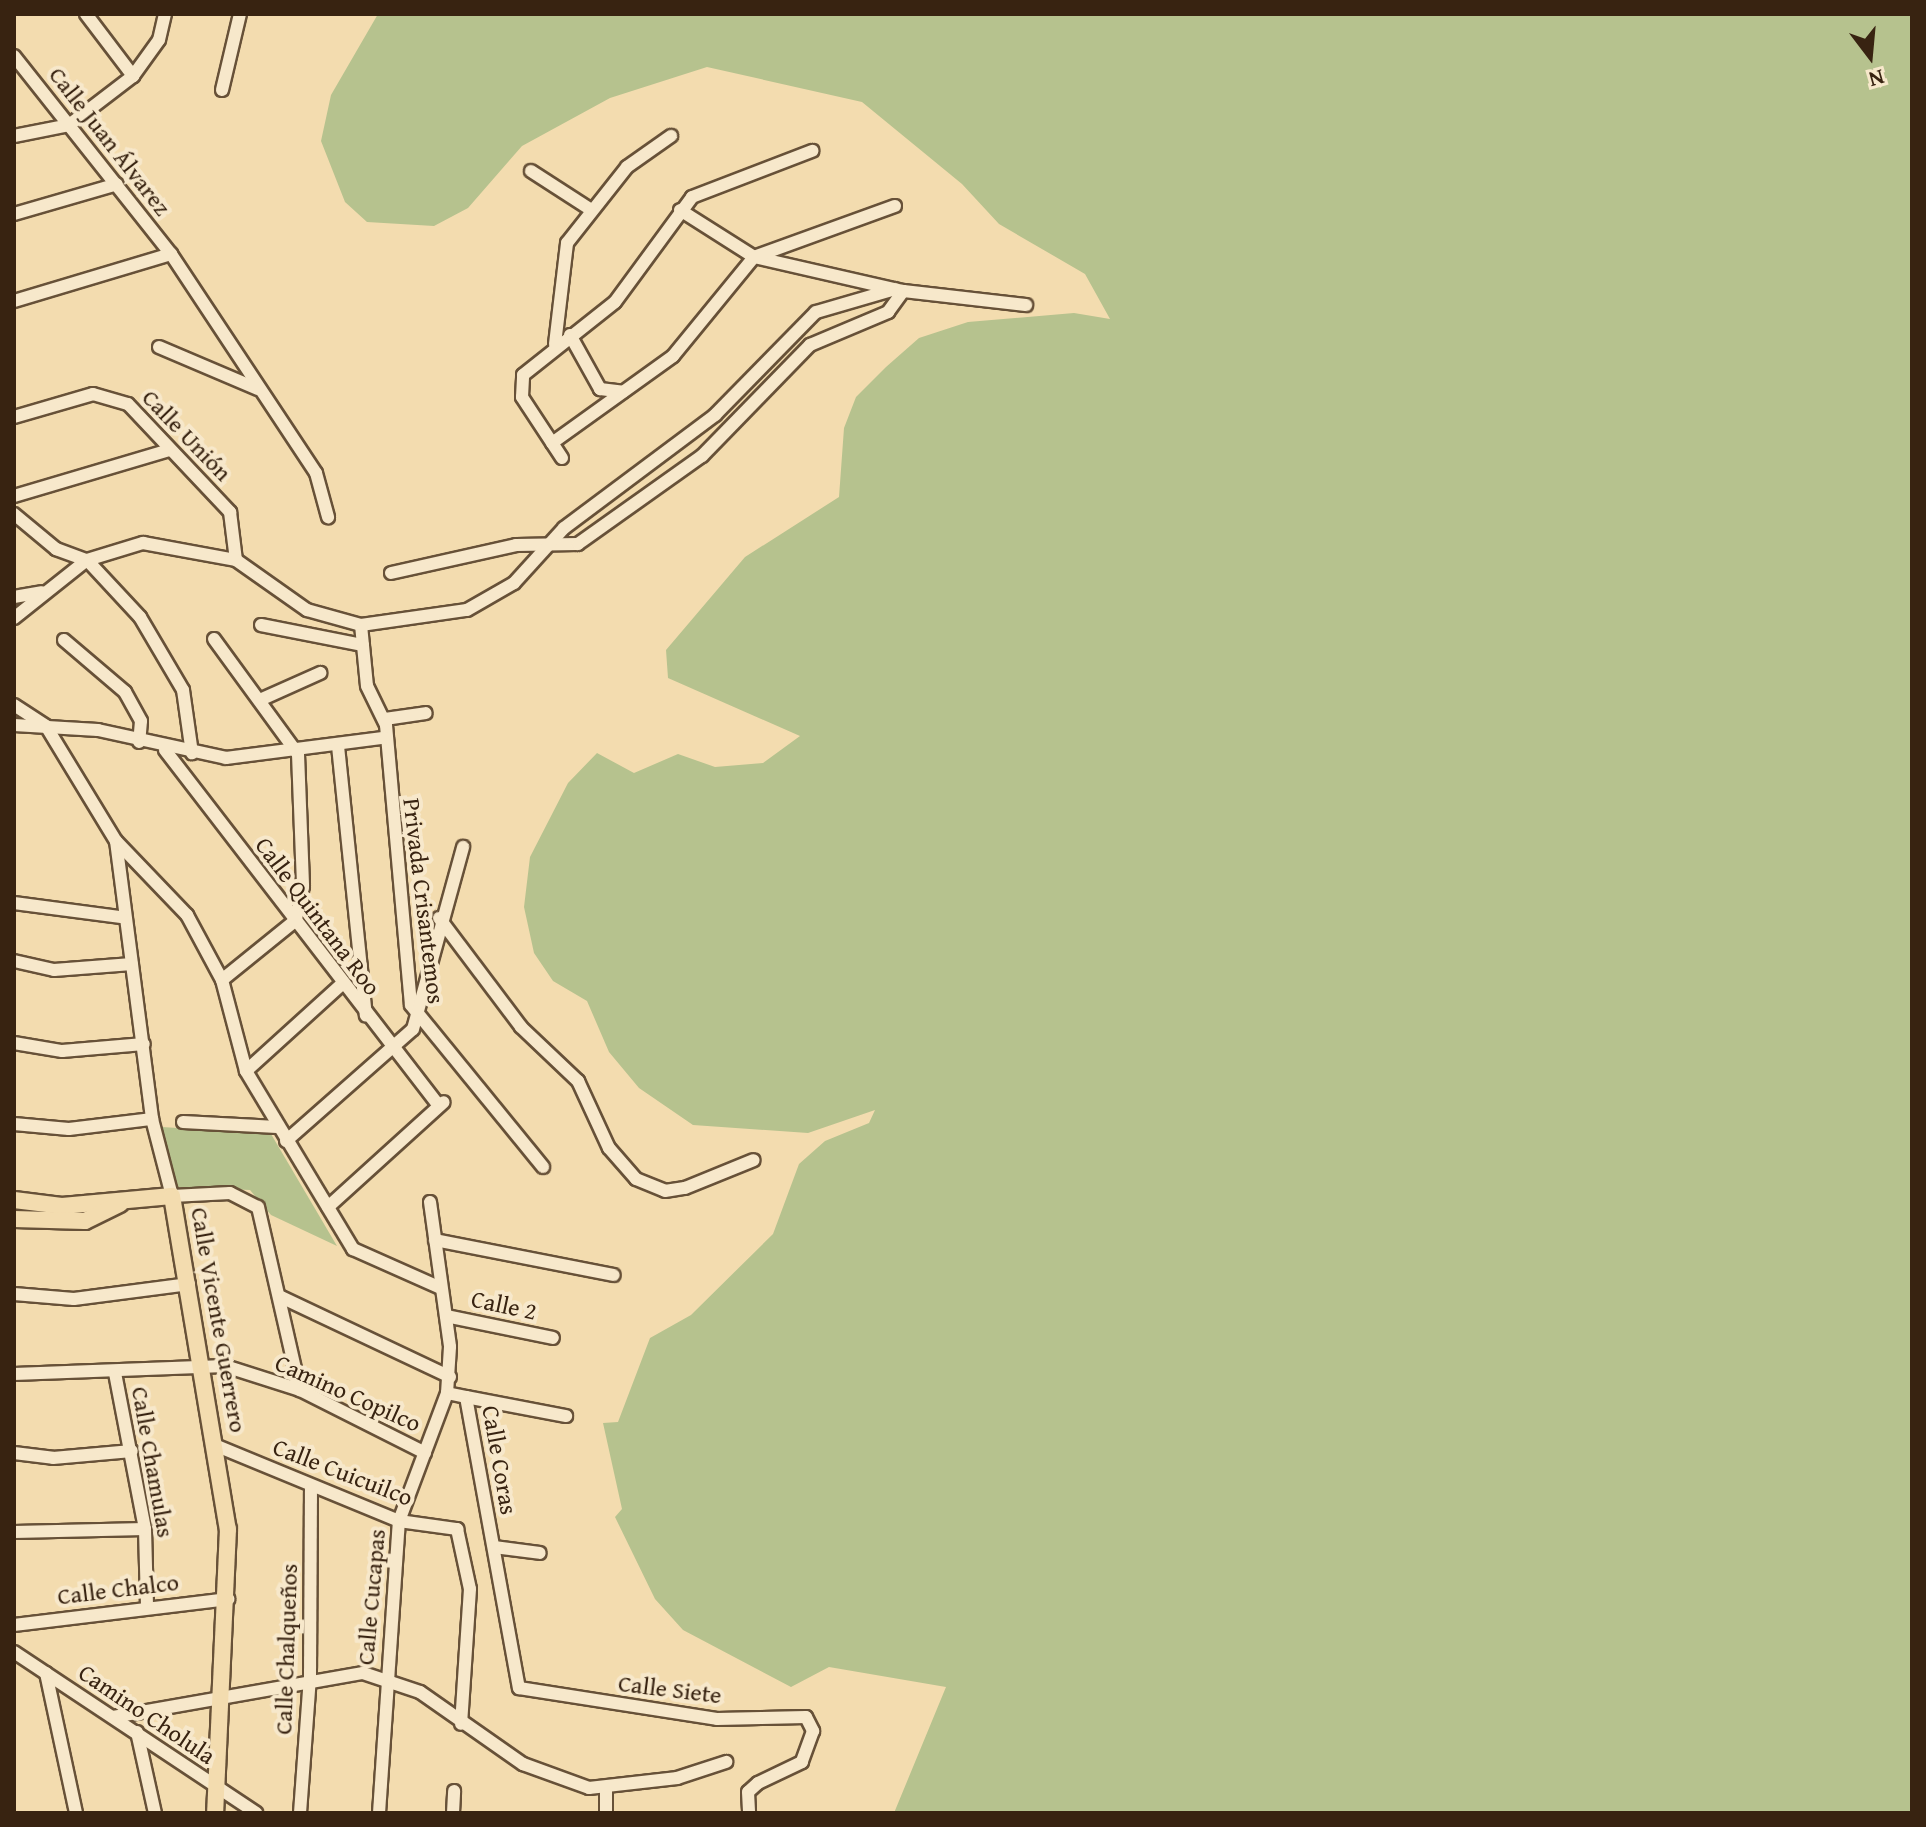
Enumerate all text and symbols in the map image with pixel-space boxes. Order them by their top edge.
north arrow [1830,16,1910,96]
street label: Calle Juan Álvarez [43,61,177,221]
text: N [1865,62,1888,96]
street label: Calle Unión [136,383,238,487]
street label: Privada Crisantemos [397,797,451,1005]
street label: Calle Quintana Roo [249,831,387,1001]
street label: Calle Vicente Guerrero [185,1205,253,1435]
street label: Calle 2 [469,1284,539,1326]
street label: Camino Copilco [271,1348,425,1438]
street label: Calle Chamulas [126,1384,180,1540]
street label: Calle Coras [476,1403,524,1517]
street label: Calle Cuicuilco [269,1432,417,1512]
street label: Calle Cucapas [351,1528,391,1666]
street label: Calle Chalqueños [269,1563,303,1735]
street label: Calle Chalco [56,1567,180,1611]
street label: Camino Cholula [73,1658,221,1770]
street label: Calle Siete [617,1668,723,1710]

